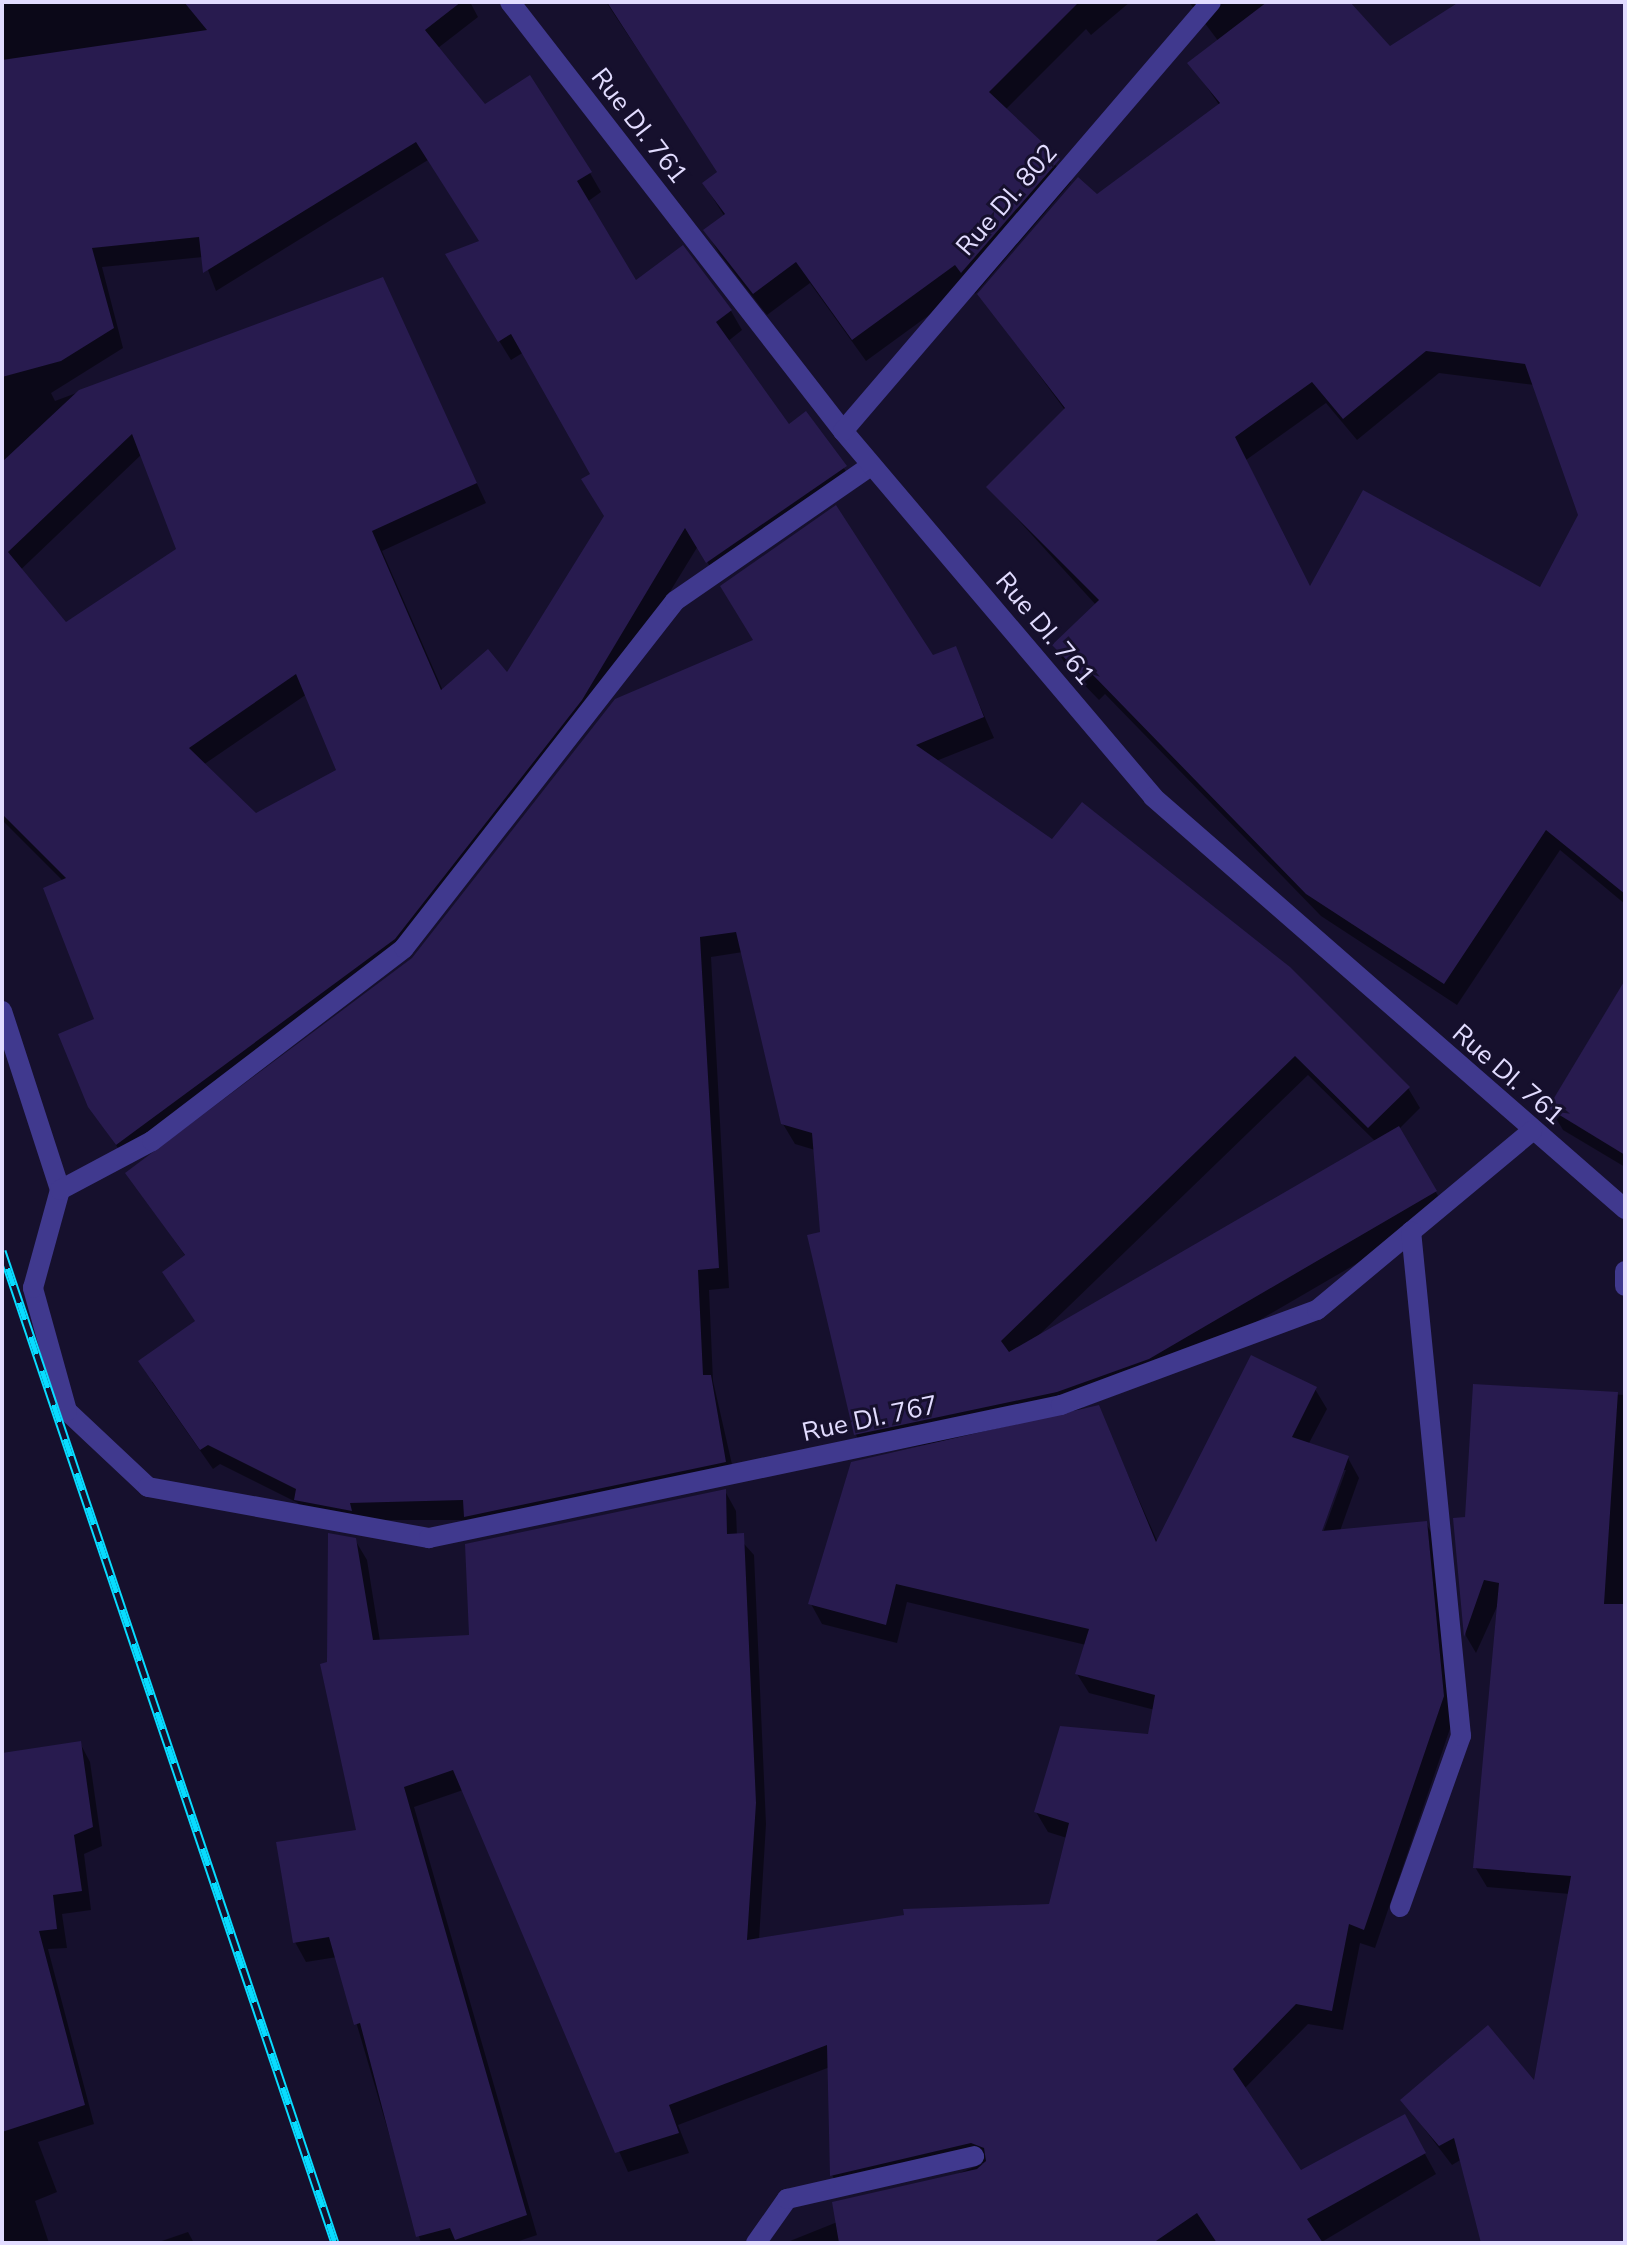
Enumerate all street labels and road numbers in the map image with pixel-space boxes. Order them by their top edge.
street label: Rue DI. 761 [584,62,694,190]
street label: Rue DI. 802 [950,138,1064,262]
street label: Rue DI. 761 [989,566,1101,692]
street label: Rue DI. 761 [1446,1018,1570,1132]
street label: Rue DI. 767 [799,1389,941,1449]

